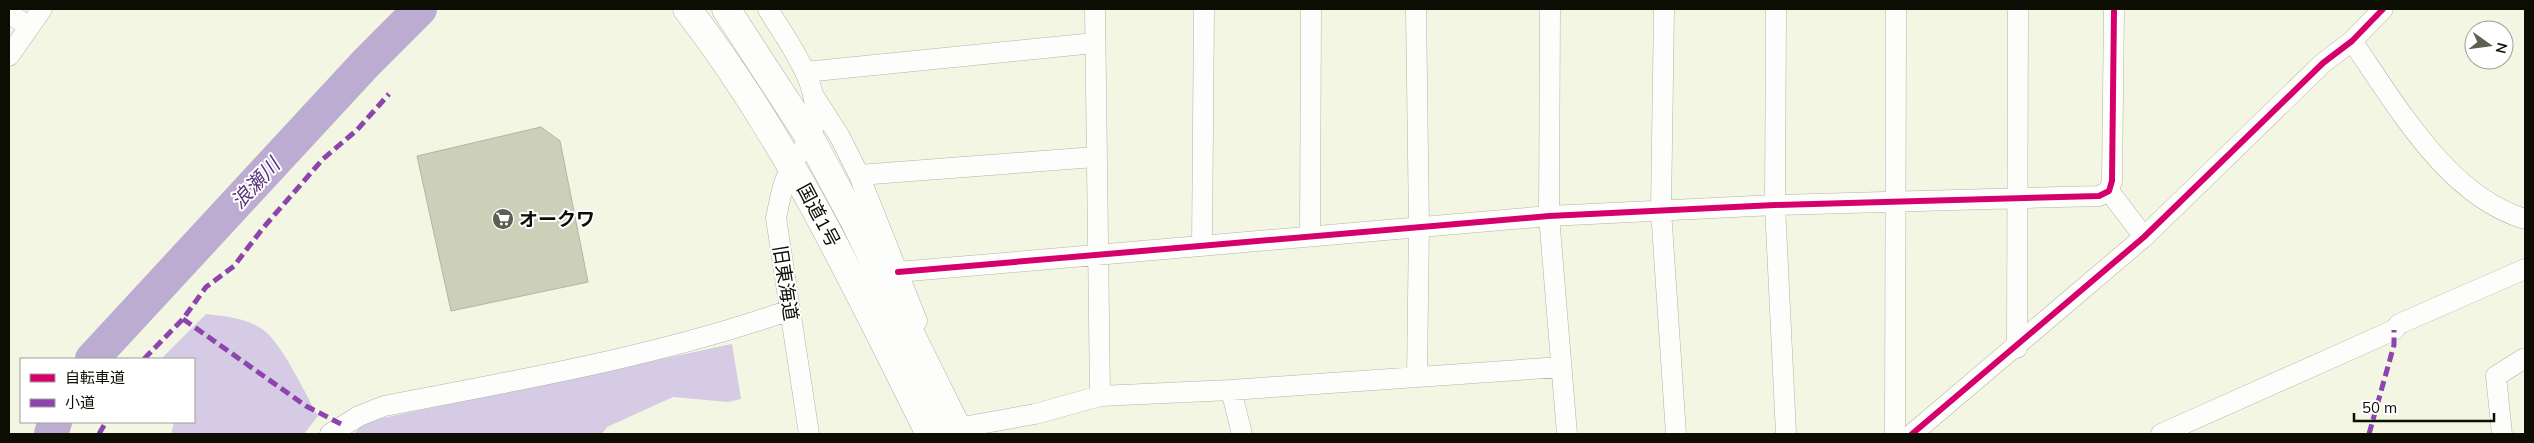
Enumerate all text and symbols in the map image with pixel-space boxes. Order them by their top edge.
north arrow [2464,20,2514,70]
text: N [2492,41,2512,55]
water label: 浪瀬川 [225,151,286,213]
street label: 国道1号 [792,179,846,251]
supermarket icon: オークワ [491,207,515,231]
place label: オークワ [519,207,595,231]
street label: 旧東海道 [768,244,804,322]
legend [20,358,195,423]
text: 自転車道 [65,368,125,387]
scale bar [2354,390,2494,422]
text: 小道 [65,393,95,412]
text: 50 m [2362,398,2397,417]

